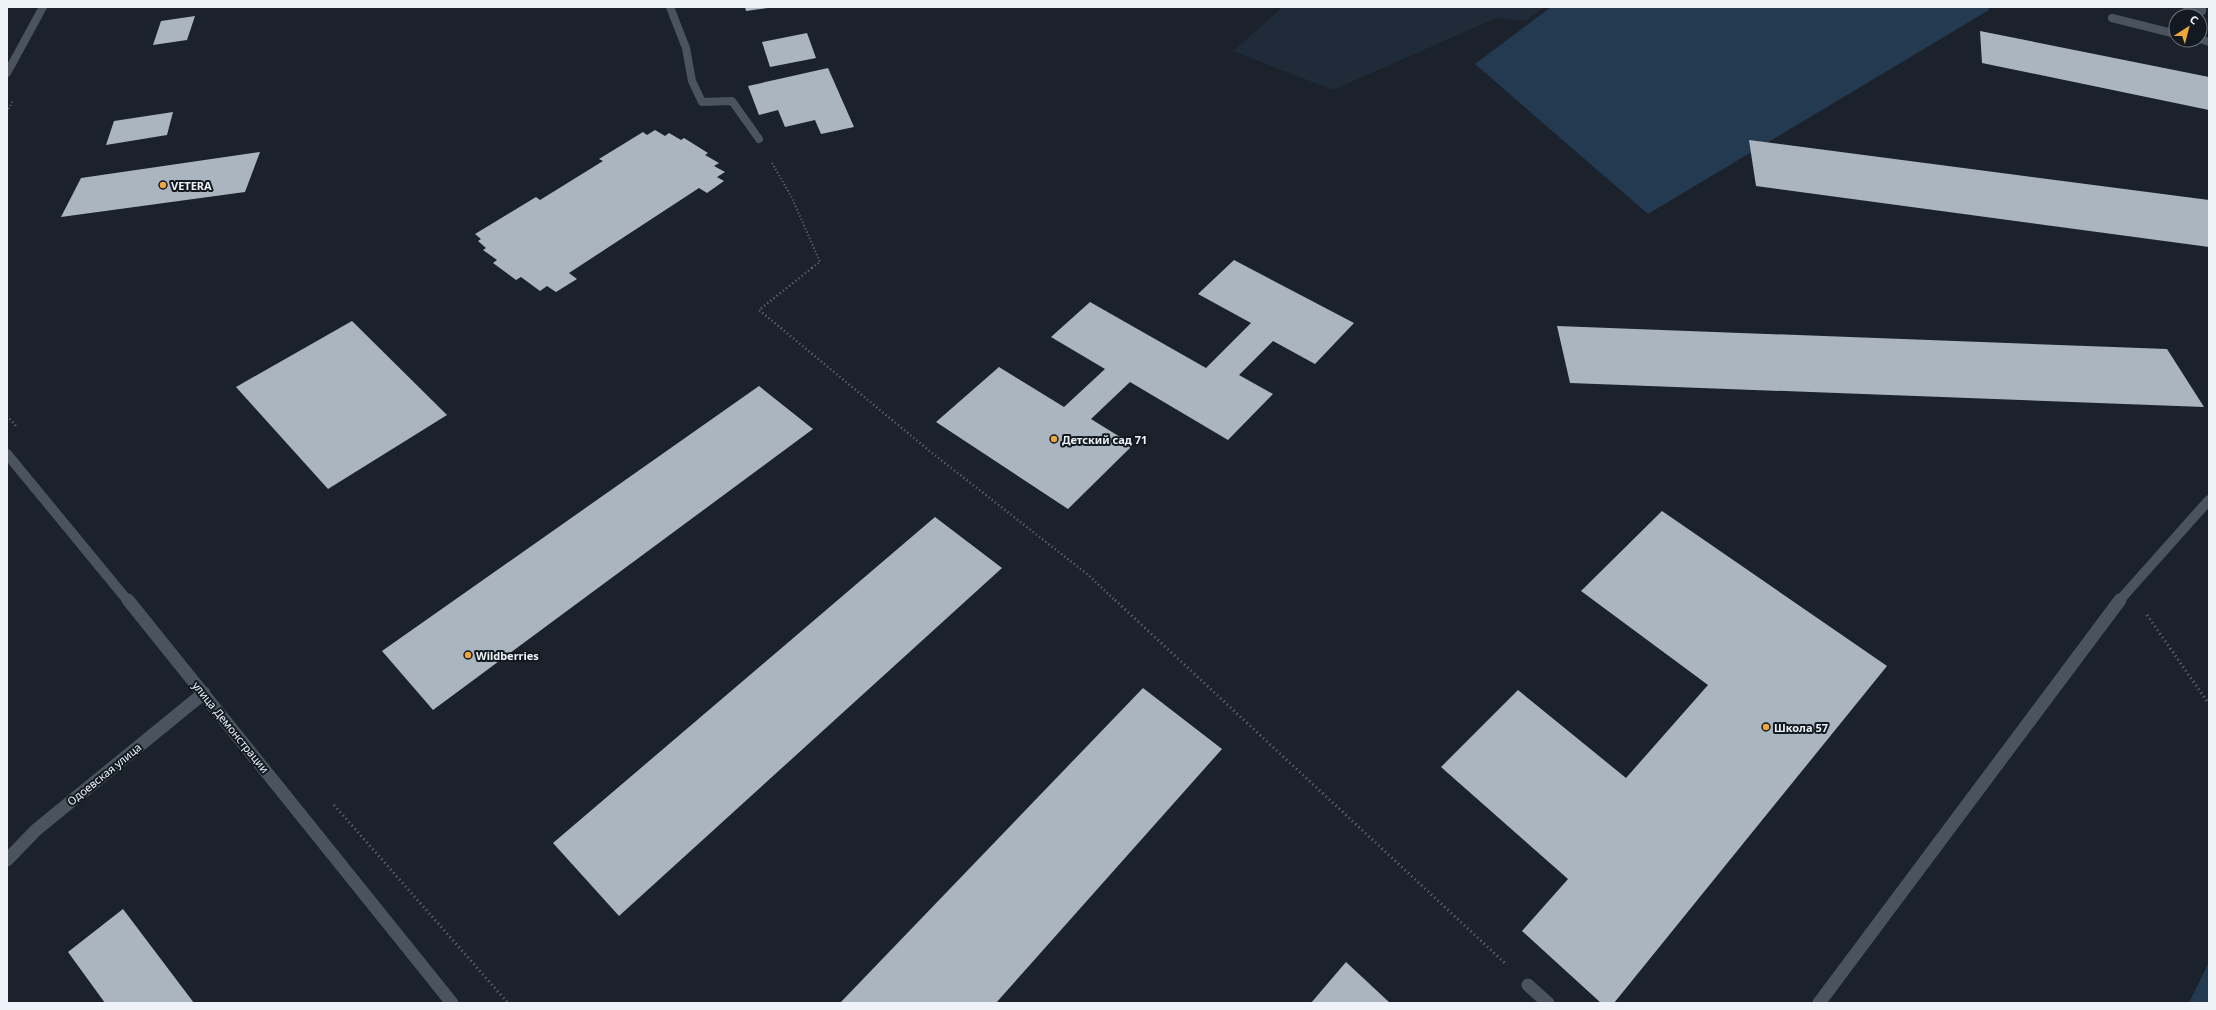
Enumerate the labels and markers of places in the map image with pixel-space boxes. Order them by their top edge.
place label: VETERA [171,178,212,193]
marker: VETERA [158,180,168,190]
place label: Детский сад 71 [1062,432,1147,447]
marker: Детский сад 71 [1049,434,1059,444]
place label: Wildberries [476,648,539,663]
marker: Wildberries [463,650,473,660]
place label: Школа 57 [1774,720,1828,735]
marker: Школа 57 [1761,722,1771,732]

